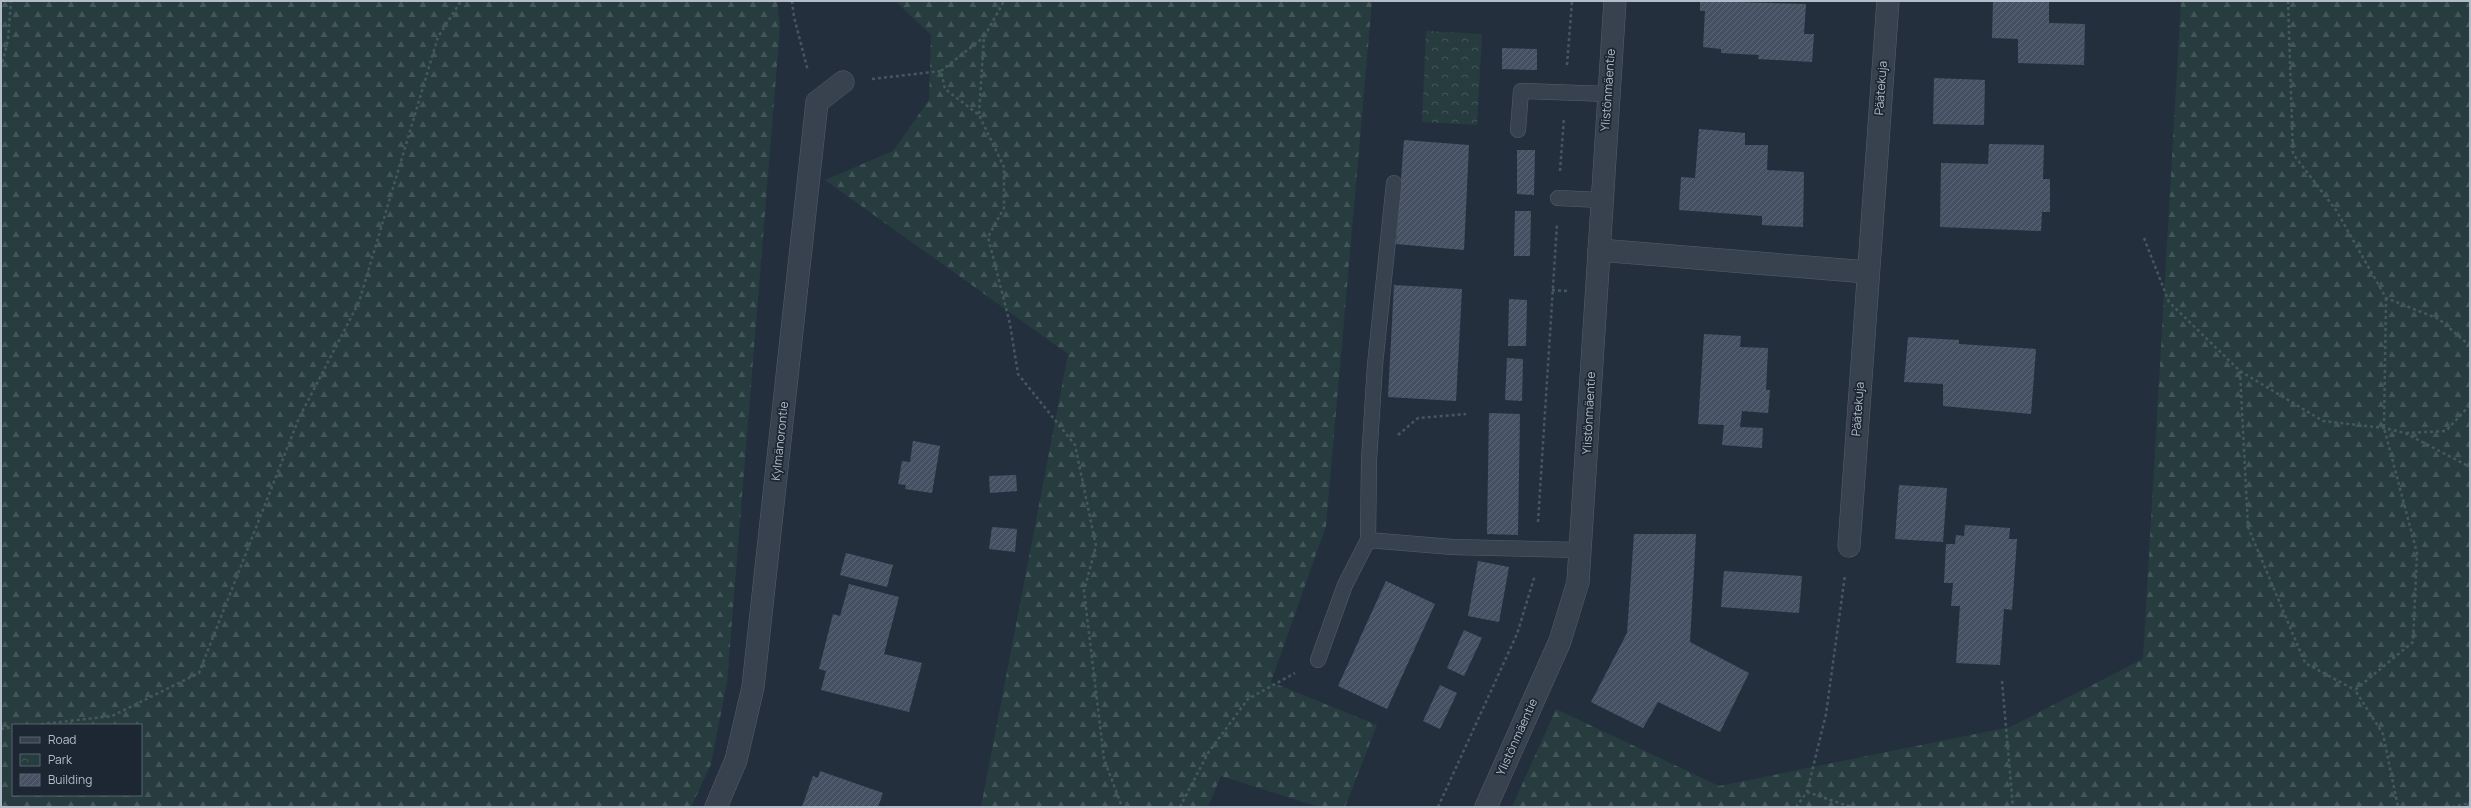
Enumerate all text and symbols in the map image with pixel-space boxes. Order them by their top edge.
street label: Ylistönmäentie [1596,48,1619,132]
street label: Päätekuja [1870,60,1891,116]
street label: Ylistönmäentie [1578,371,1599,455]
street label: Päätekuja [1847,381,1868,437]
street label: Kylmänorontie [767,400,792,482]
street label: Ylistönmäentie [1492,696,1541,778]
legend [12,724,142,796]
text: Road [48,731,76,748]
text: Park [48,751,73,768]
text: Building [48,771,92,788]

